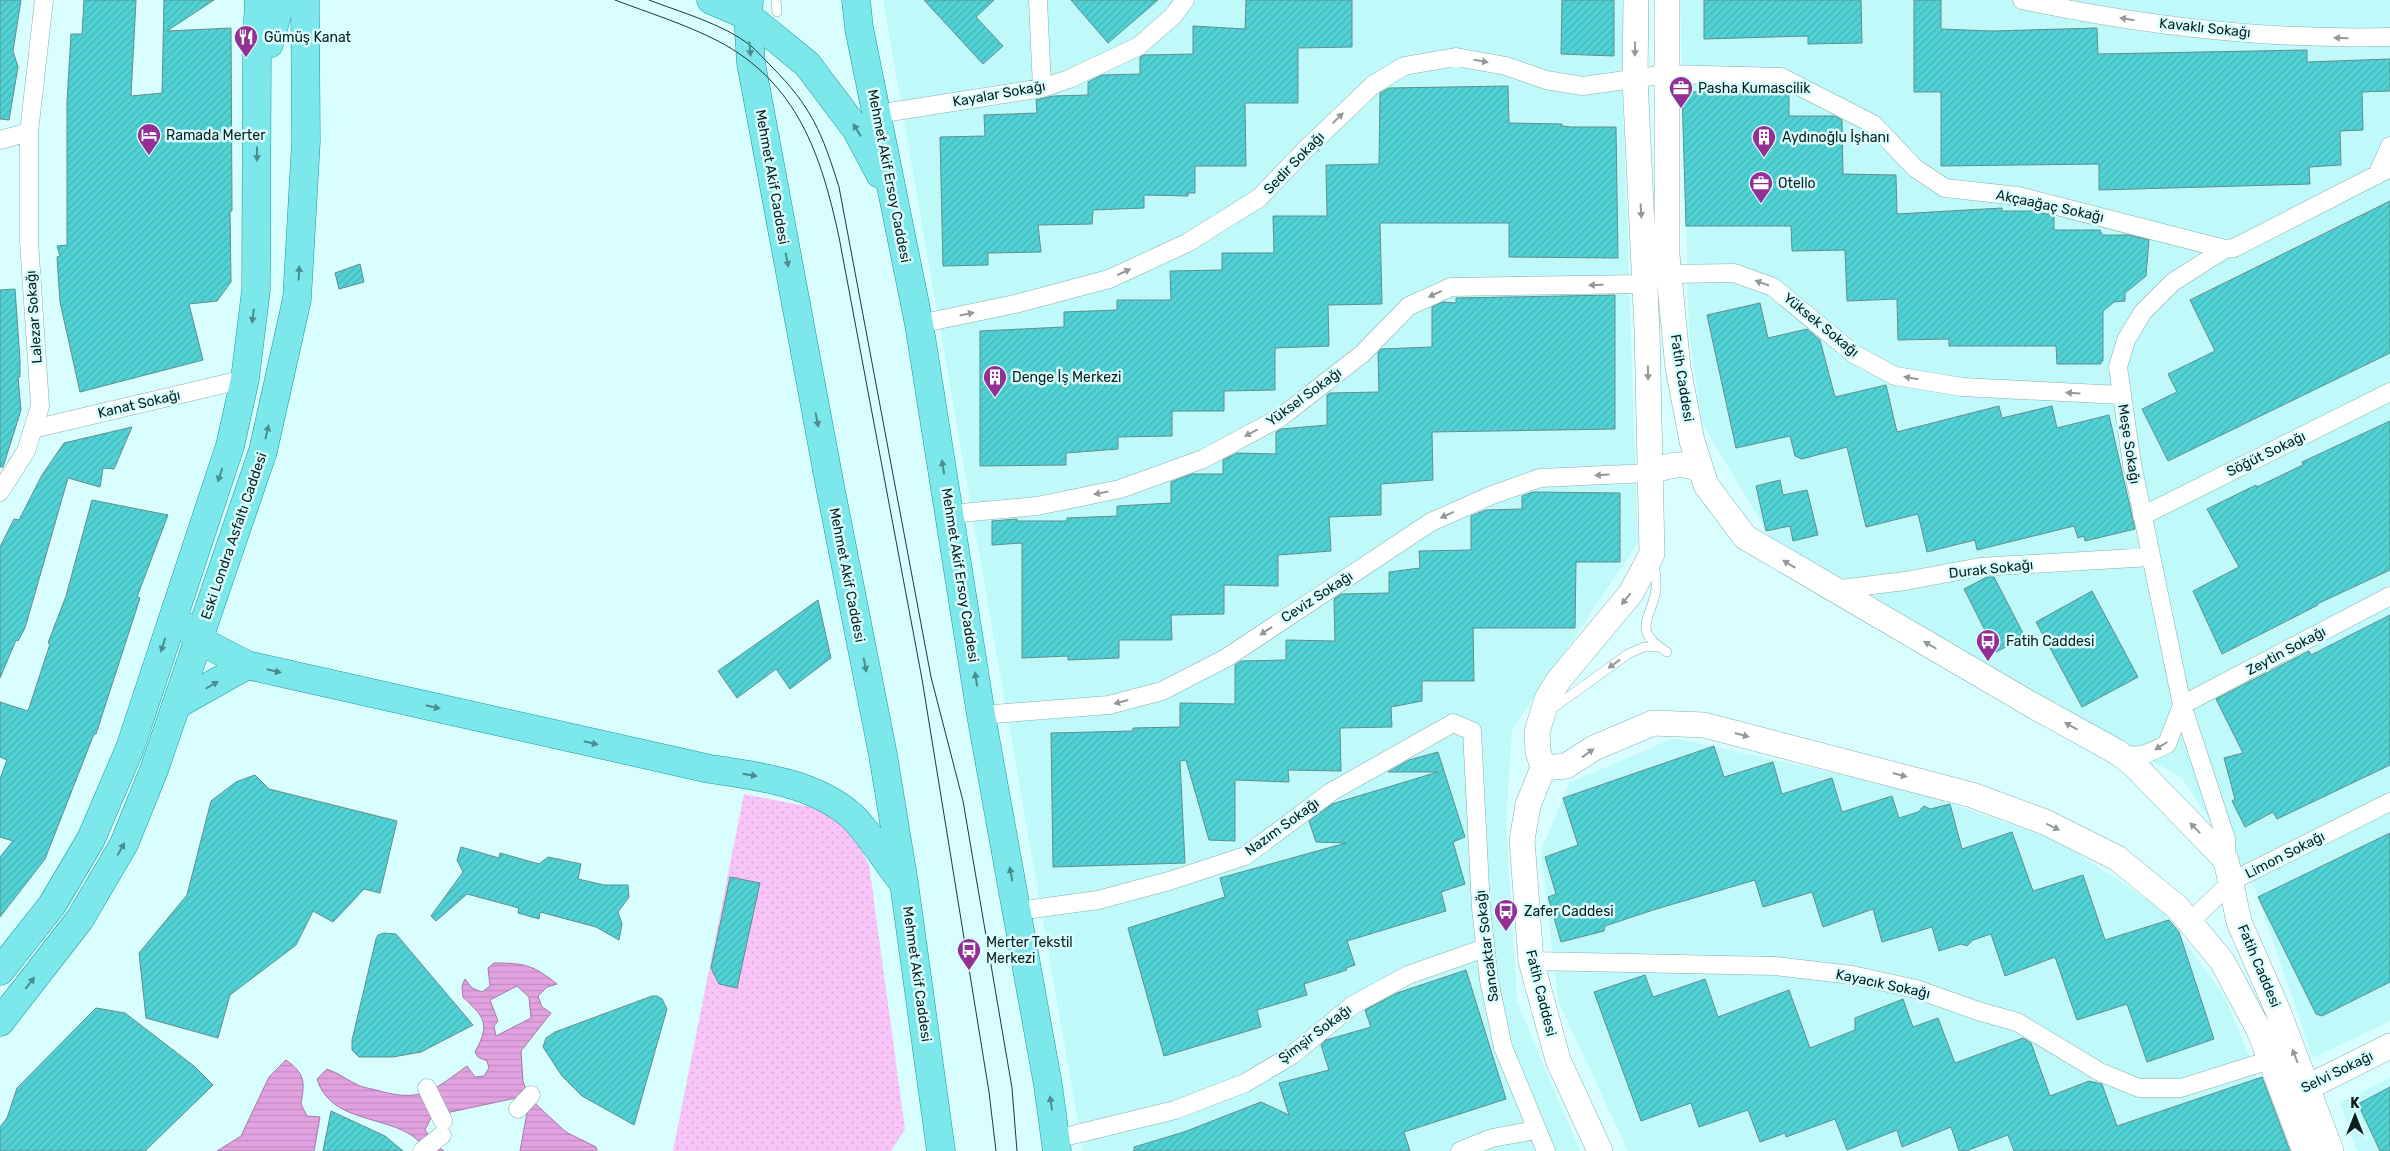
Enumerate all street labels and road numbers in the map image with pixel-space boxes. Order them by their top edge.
street label: Kavaklı Sokağı [2158,15,2252,41]
street label: Kayalar Sokağı [951,77,1047,111]
street label: Mehmet Akif Ersoy Caddesi [864,88,914,264]
street label: Mehmet Akif Caddesi [752,108,792,246]
street label: Sedir Sokağı [1260,128,1328,198]
street label: Akçaağaç Sokağı [1994,186,2106,226]
street label: Lalezar Sokağı [22,270,46,364]
street label: Yüksek Sokağı [1780,289,1862,361]
street label: Fatih Caddesi [1667,333,1697,423]
street label: Yüksel Sokağı [1263,364,1345,430]
street label: Kanat Sokağı [96,386,182,422]
street label: Meşe Sokağı [2114,403,2144,485]
street label: Söğüt Sokağı [2224,428,2308,480]
street label: Eski Londra Asfaltı Caddesi [197,450,271,622]
street label: Mehmet Akif Ersoy Caddesi [938,487,982,663]
street label: Mehmet Akif Caddesi [826,506,868,644]
street label: Durak Sokağı [1948,556,2034,582]
street label: Ceviz Sokağı [1278,568,1356,626]
street label: Zeytin Sokağı [2243,623,2329,679]
street label: Nazım Sokağı [1242,795,1322,859]
street label: Limon Sokağı [2242,828,2328,882]
street label: Sancaktar Sokağı [1472,889,1502,1003]
street label: Mehmet Akif Caddesi [899,905,935,1043]
street label: Fatih Caddesi [2234,922,2284,1010]
street label: Fatih Caddesi [1522,948,1560,1038]
street label: Kayacık Sokağı [1834,966,1932,1002]
street label: Şimşir Sokağı [1275,1001,1355,1067]
street label: Selvi Sokağı [2298,1047,2376,1097]

